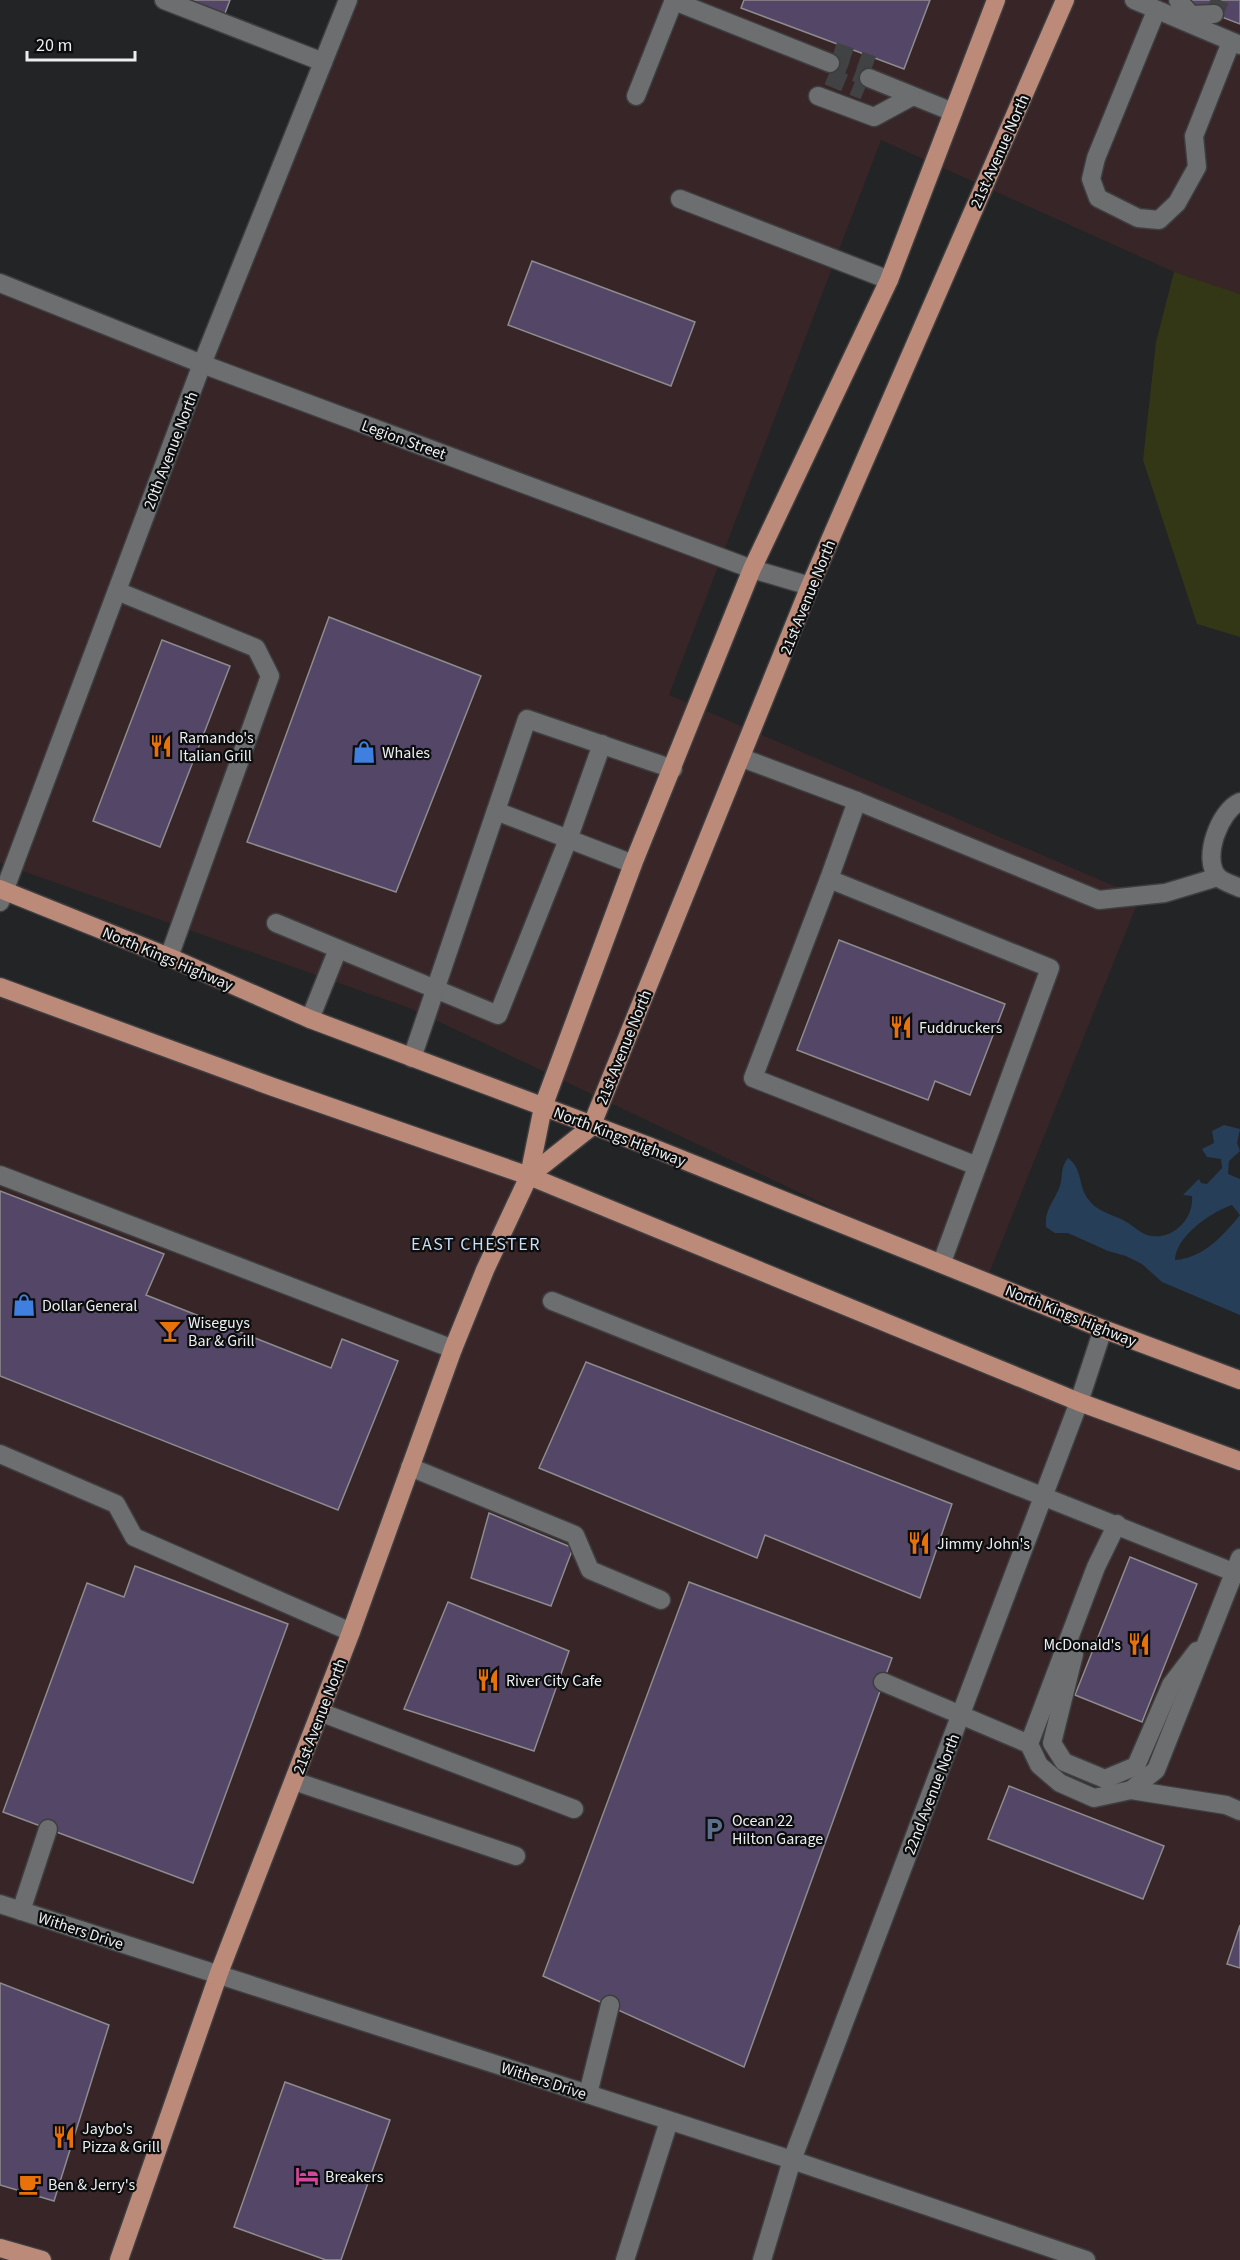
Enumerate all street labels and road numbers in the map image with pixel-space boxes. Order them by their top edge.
street label: 21st Avenue North [965,91,1035,212]
street label: 20th Avenue North [138,388,203,512]
street label: Legion Street [359,415,449,466]
street label: 21st Avenue North [775,537,841,658]
street label: North Kings Highway [99,921,237,997]
street label: 21st Avenue North [591,987,657,1108]
street label: North Kings Highway [550,1102,689,1172]
street label: North Kings Highway [1002,1280,1140,1353]
street label: 21st Avenue North [288,1655,352,1777]
street label: 22nd Avenue North [899,1731,965,1858]
street label: Withers Drive [35,1907,126,1955]
street label: Withers Drive [498,2057,589,2105]

